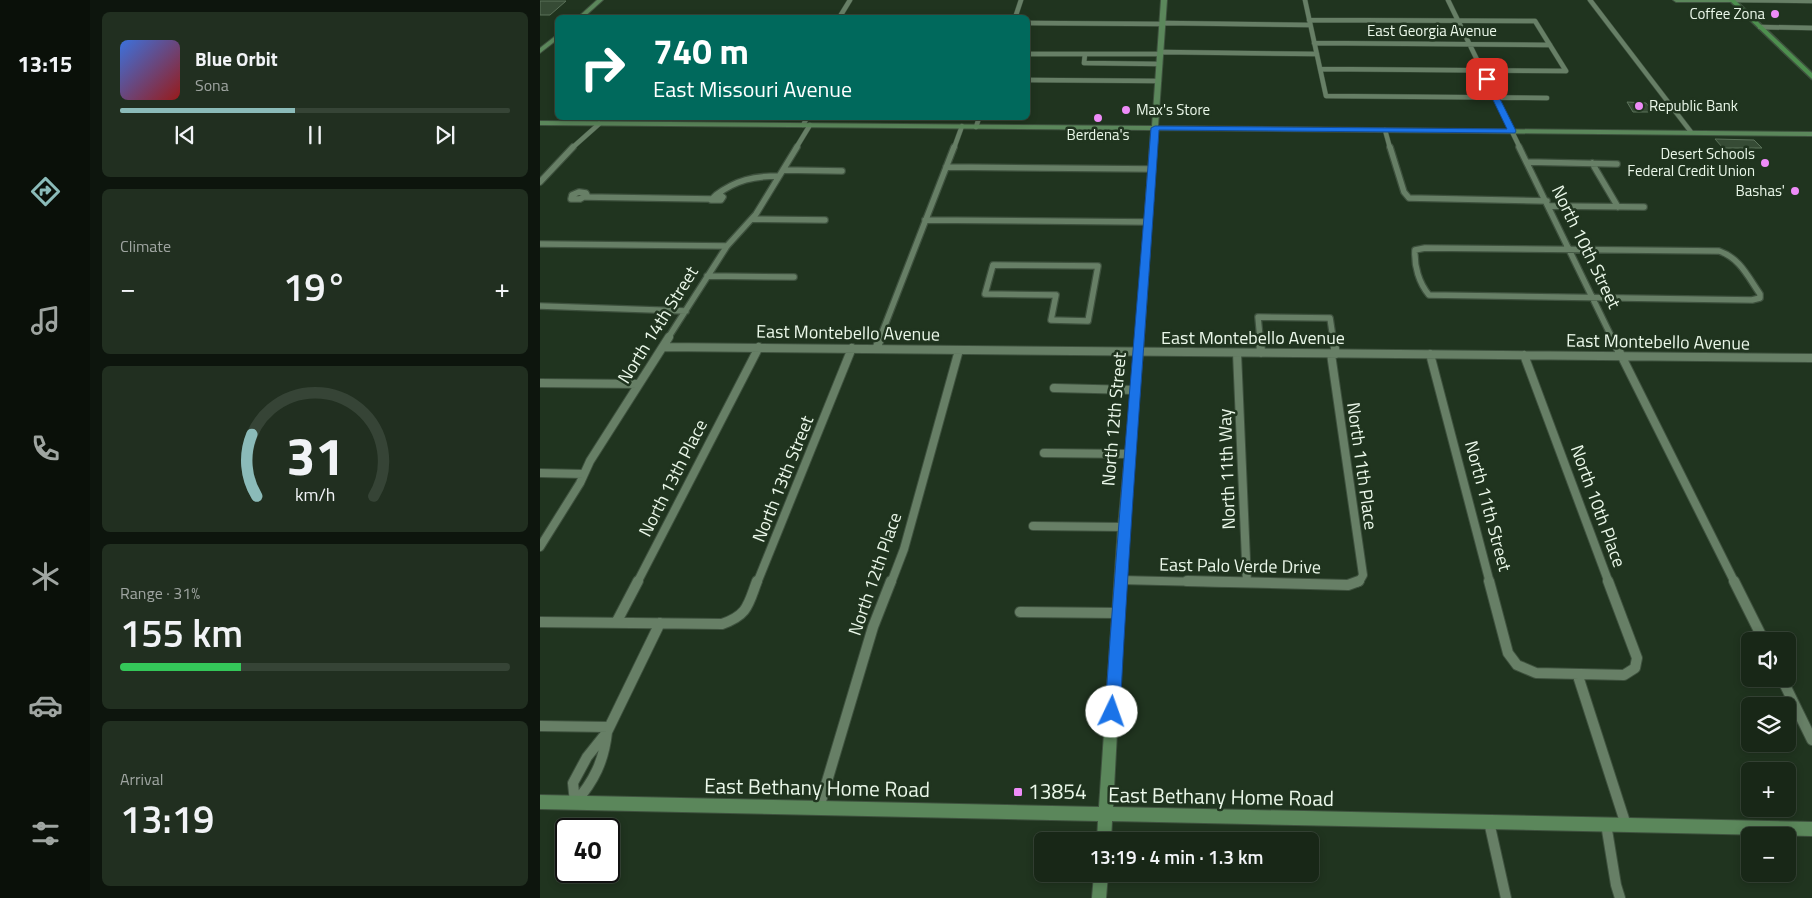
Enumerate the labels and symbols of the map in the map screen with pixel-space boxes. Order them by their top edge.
place label: Coffee Zona [1689,2,1765,25]
marker: Coffee Zona [1769,8,1781,20]
street label: East Georgia Avenue [1367,19,1497,42]
pin [1466,58,1508,100]
place label: Republic Bank [1649,94,1738,117]
place label: Max's Store [1136,98,1210,121]
marker: Republic Bank [1633,100,1645,112]
marker: Max's Store [1120,104,1132,116]
marker: Berdena's [1092,112,1104,124]
place label: Berdena's [1067,123,1129,146]
place label: Desert Schools Federal Credit Union [1627,142,1755,182]
marker: Desert Schools Federal Credit Union [1759,157,1771,169]
place label: Bashas' [1736,179,1785,202]
street label: North 10th Street [1545,181,1628,314]
marker: Bashas' [1789,185,1801,197]
street label: North 14th Street [611,260,705,389]
street label: East Montebello Avenue [756,317,940,348]
street label: East Montebello Avenue [1161,324,1345,351]
street label: East Montebello Avenue [1566,326,1750,357]
street label: North 12th Street [1094,350,1133,487]
street label: North 11th Place [1340,400,1385,531]
street label: North 11th Way [1211,408,1242,530]
street label: North 13th Street [745,411,820,546]
street label: North 13th Place [631,414,714,541]
street label: North 11th Street [1458,438,1519,575]
street label: North 10th Place [1564,441,1633,571]
street label: North 12th Place [841,509,908,639]
street label: East Palo Verde Drive [1159,551,1321,580]
position arrow [1085,685,1137,737]
street label: East Bethany Home Road [704,769,930,805]
place label: 13854 [1028,775,1087,807]
street label: East Bethany Home Road [1108,778,1334,814]
marker: 13854 [1012,786,1024,798]
speed limit sign: 40 [555,818,620,883]

